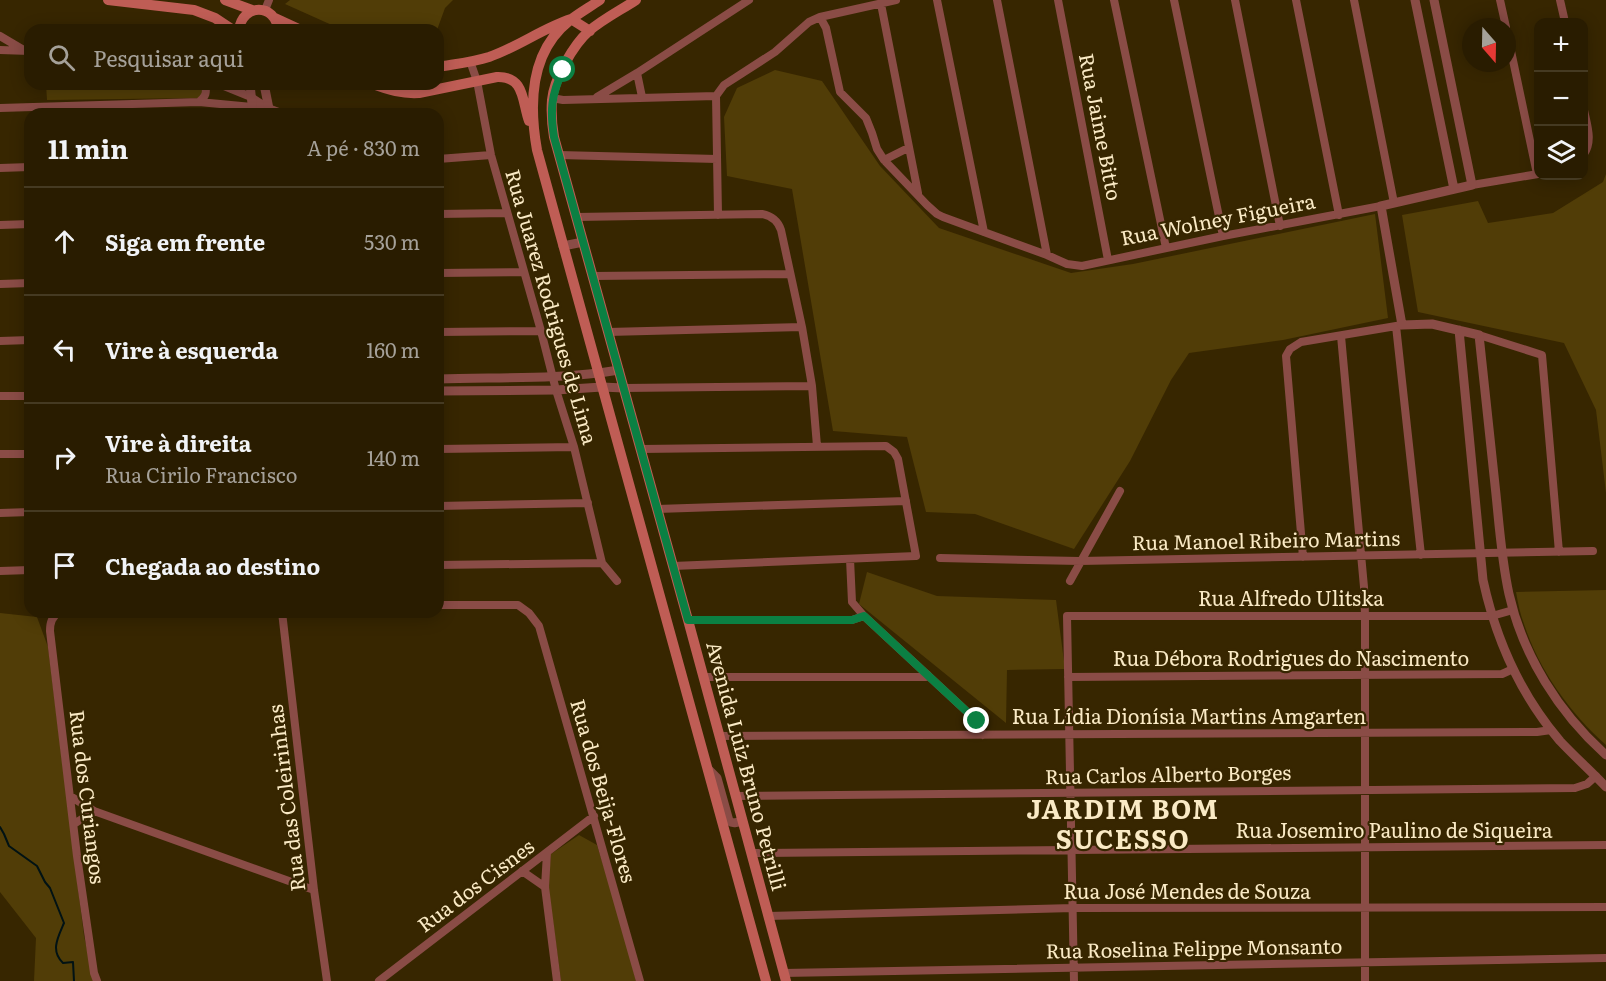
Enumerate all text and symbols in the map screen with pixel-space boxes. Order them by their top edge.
north arrow [1462,18,1516,72]
map controls [1534,18,1588,180]
button: + [1534,18,1588,72]
search box [24,24,444,90]
icon: search [45,41,78,74]
text: Pesquisar aqui [93,41,244,74]
street label: Rua Jaime Bitto [1073,50,1131,203]
route start [549,56,575,82]
button: − [1534,72,1588,126]
button: layers [1534,126,1588,180]
text: 11 min [48,128,128,167]
text: A pé · 830 m [307,132,420,162]
street label: Rua Juarez Rodrigues de Lima [499,165,607,448]
street label: Rua Wolney Figueira [1118,184,1318,252]
icon: ahead [48,225,81,258]
text: Siga em frente [105,225,265,258]
text: 530 m [364,226,420,256]
icon: left [48,333,81,366]
text: Vire à esquerda [105,333,278,366]
text: 160 m [366,334,420,364]
text: Vire à direita [105,426,252,459]
icon: right [48,441,81,474]
text: 140 m [367,442,420,472]
text: Rua Cirilo Francisco [105,459,297,489]
street label: Rua Manoel Ribeiro Martins [1132,522,1400,556]
icon: arrive [48,549,81,582]
text: Chegada ao destino [105,549,320,582]
street label: Rua Alfredo Ulitska [1198,582,1384,612]
street label: Avenida Luiz Bruno Petrilli [700,638,796,894]
street label: Rua Débora Rodrigues do Nascimento [1113,642,1469,672]
street label: Rua dos Beija-Flores [564,695,646,886]
street label: Rua Lídia Dionísia Martins Amgarten [1012,700,1366,730]
street label: Rua das Coleirinhas [259,703,311,893]
route end [963,707,989,733]
street label: Rua dos Curiangos [63,708,115,885]
street label: Rua Carlos Alberto Borges [1045,756,1291,790]
district label: JARDIM BOM SUCESSO [1026,788,1220,857]
street label: Rua Josemiro Paulino de Siqueira [1235,814,1553,844]
street label: Rua dos Cisnes [410,830,540,938]
street label: Rua José Mendes de Souza [1063,875,1311,905]
street label: Rua Roselina Felippe Monsanto [1045,929,1343,965]

